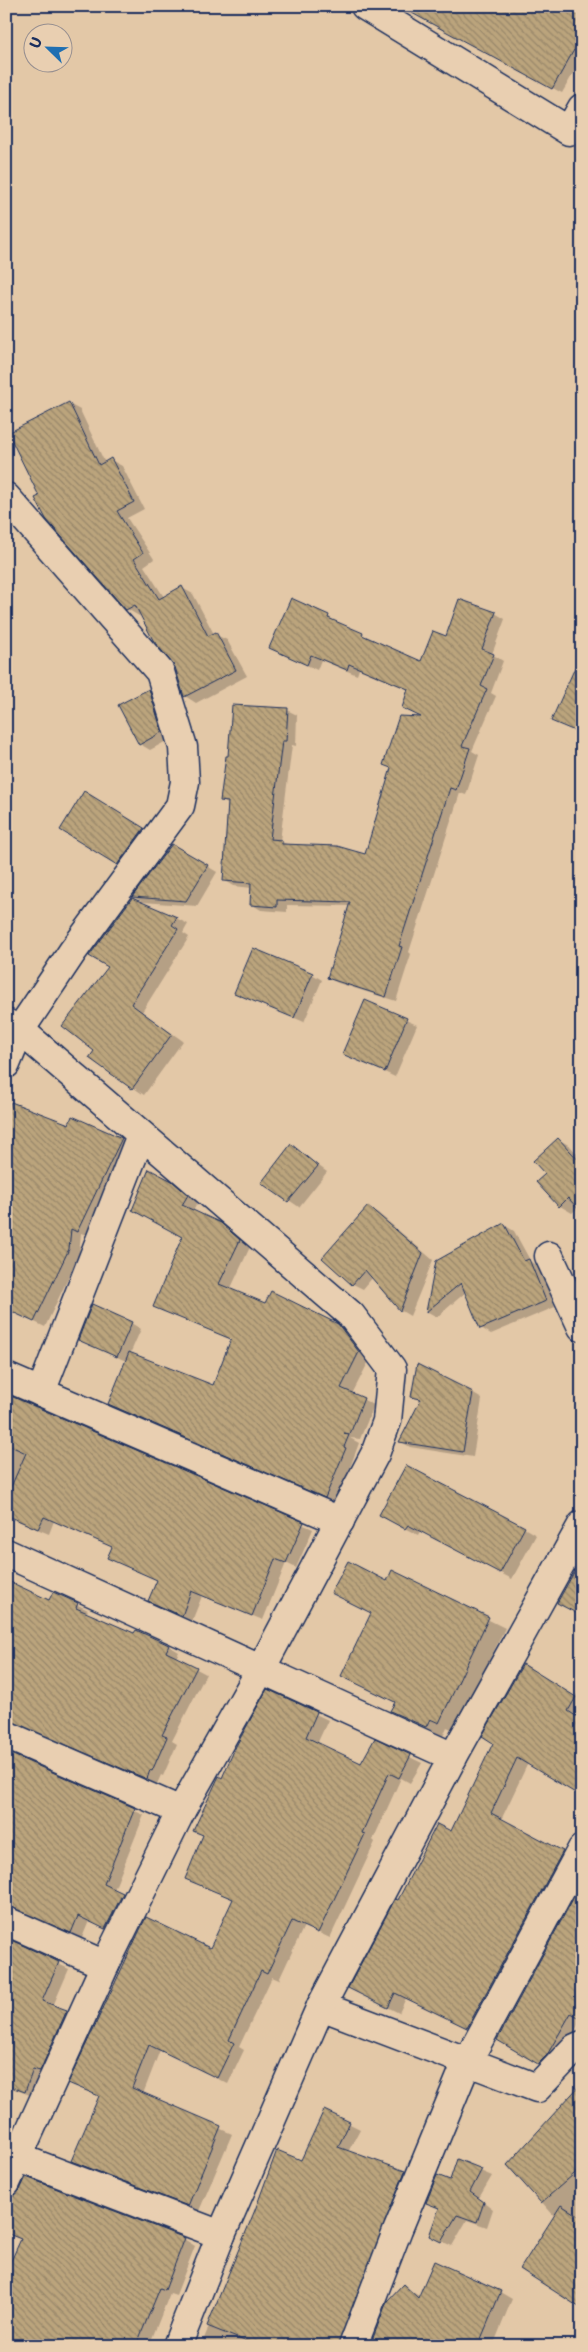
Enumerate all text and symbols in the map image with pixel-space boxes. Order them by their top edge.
north arrow [22,22,72,72]
text: U [24,34,47,52]

